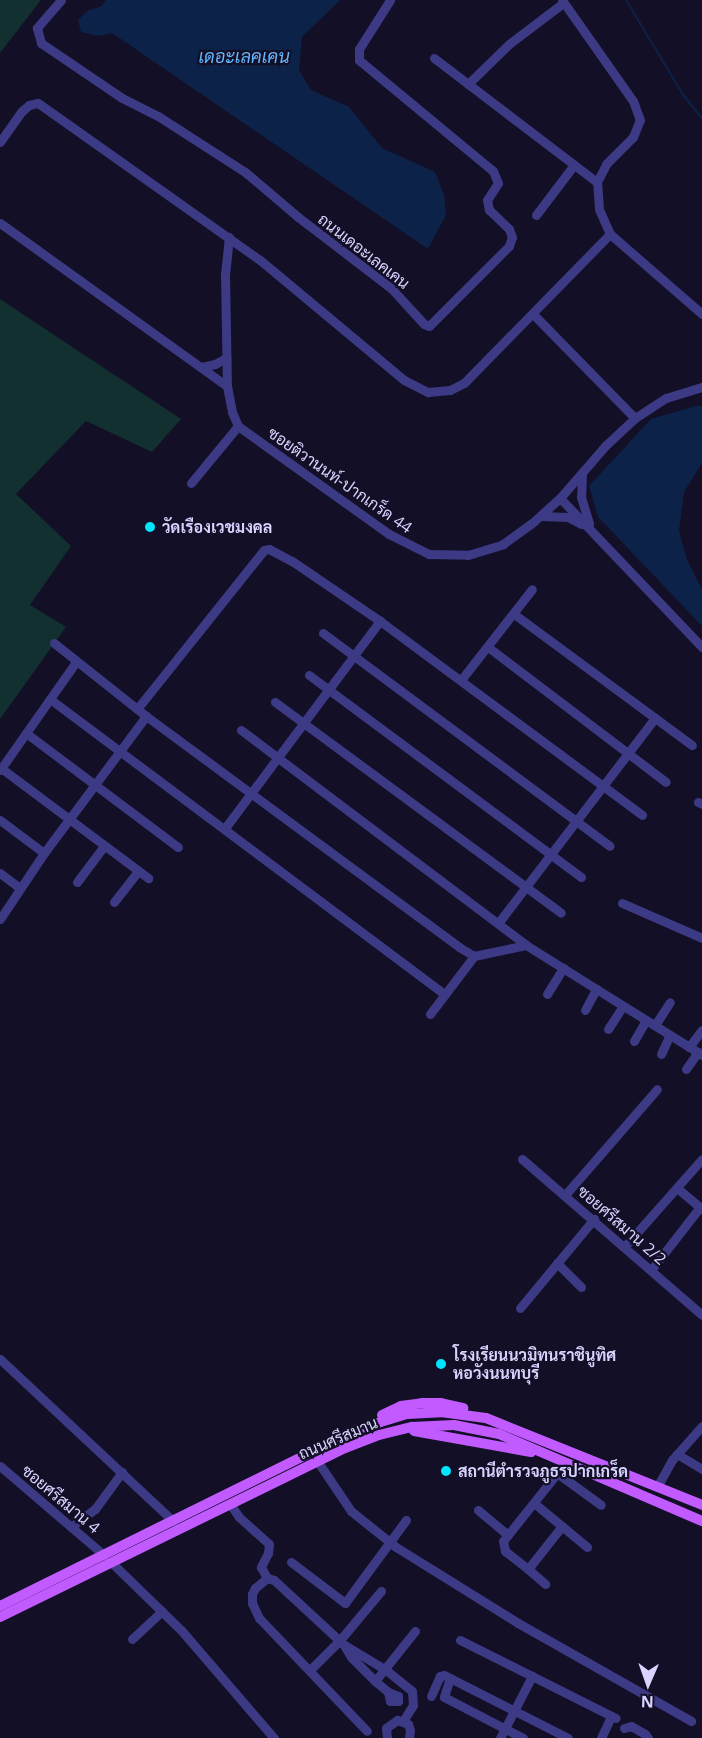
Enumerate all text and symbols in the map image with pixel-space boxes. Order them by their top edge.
water label: เดอะเลคเคน [198,45,290,67]
street label: ถนนเดอะเลคเคน [314,209,414,293]
street label: ซอยติวานนท์-ปากเกร็ด 44 [264,423,416,537]
place label: วัดเรืองเวชมงคล [162,517,272,537]
marker: วัดเรืองเวชมงคล [143,520,157,534]
street label: ซอยศรีสมาน 2/2 [574,1181,670,1269]
place label: โรงเรียนนวมิทนราชินูทิศ หอวังนนทบุรี [453,1345,616,1383]
marker: โรงเรียนนวมิทนราชินูทิศ หอวังนนทบุรี [434,1357,448,1371]
street label: ถนนศรีสมาน [296,1413,380,1463]
street label: ซอยศรีสมาน 4 [18,1461,104,1537]
place label: สถานีตำรวจภูธรปากเกร็ด [458,1461,628,1481]
marker: สถานีตำรวจภูธรปากเกร็ด [439,1464,453,1478]
north arrow [618,1654,678,1714]
text: N [640,1691,654,1713]

